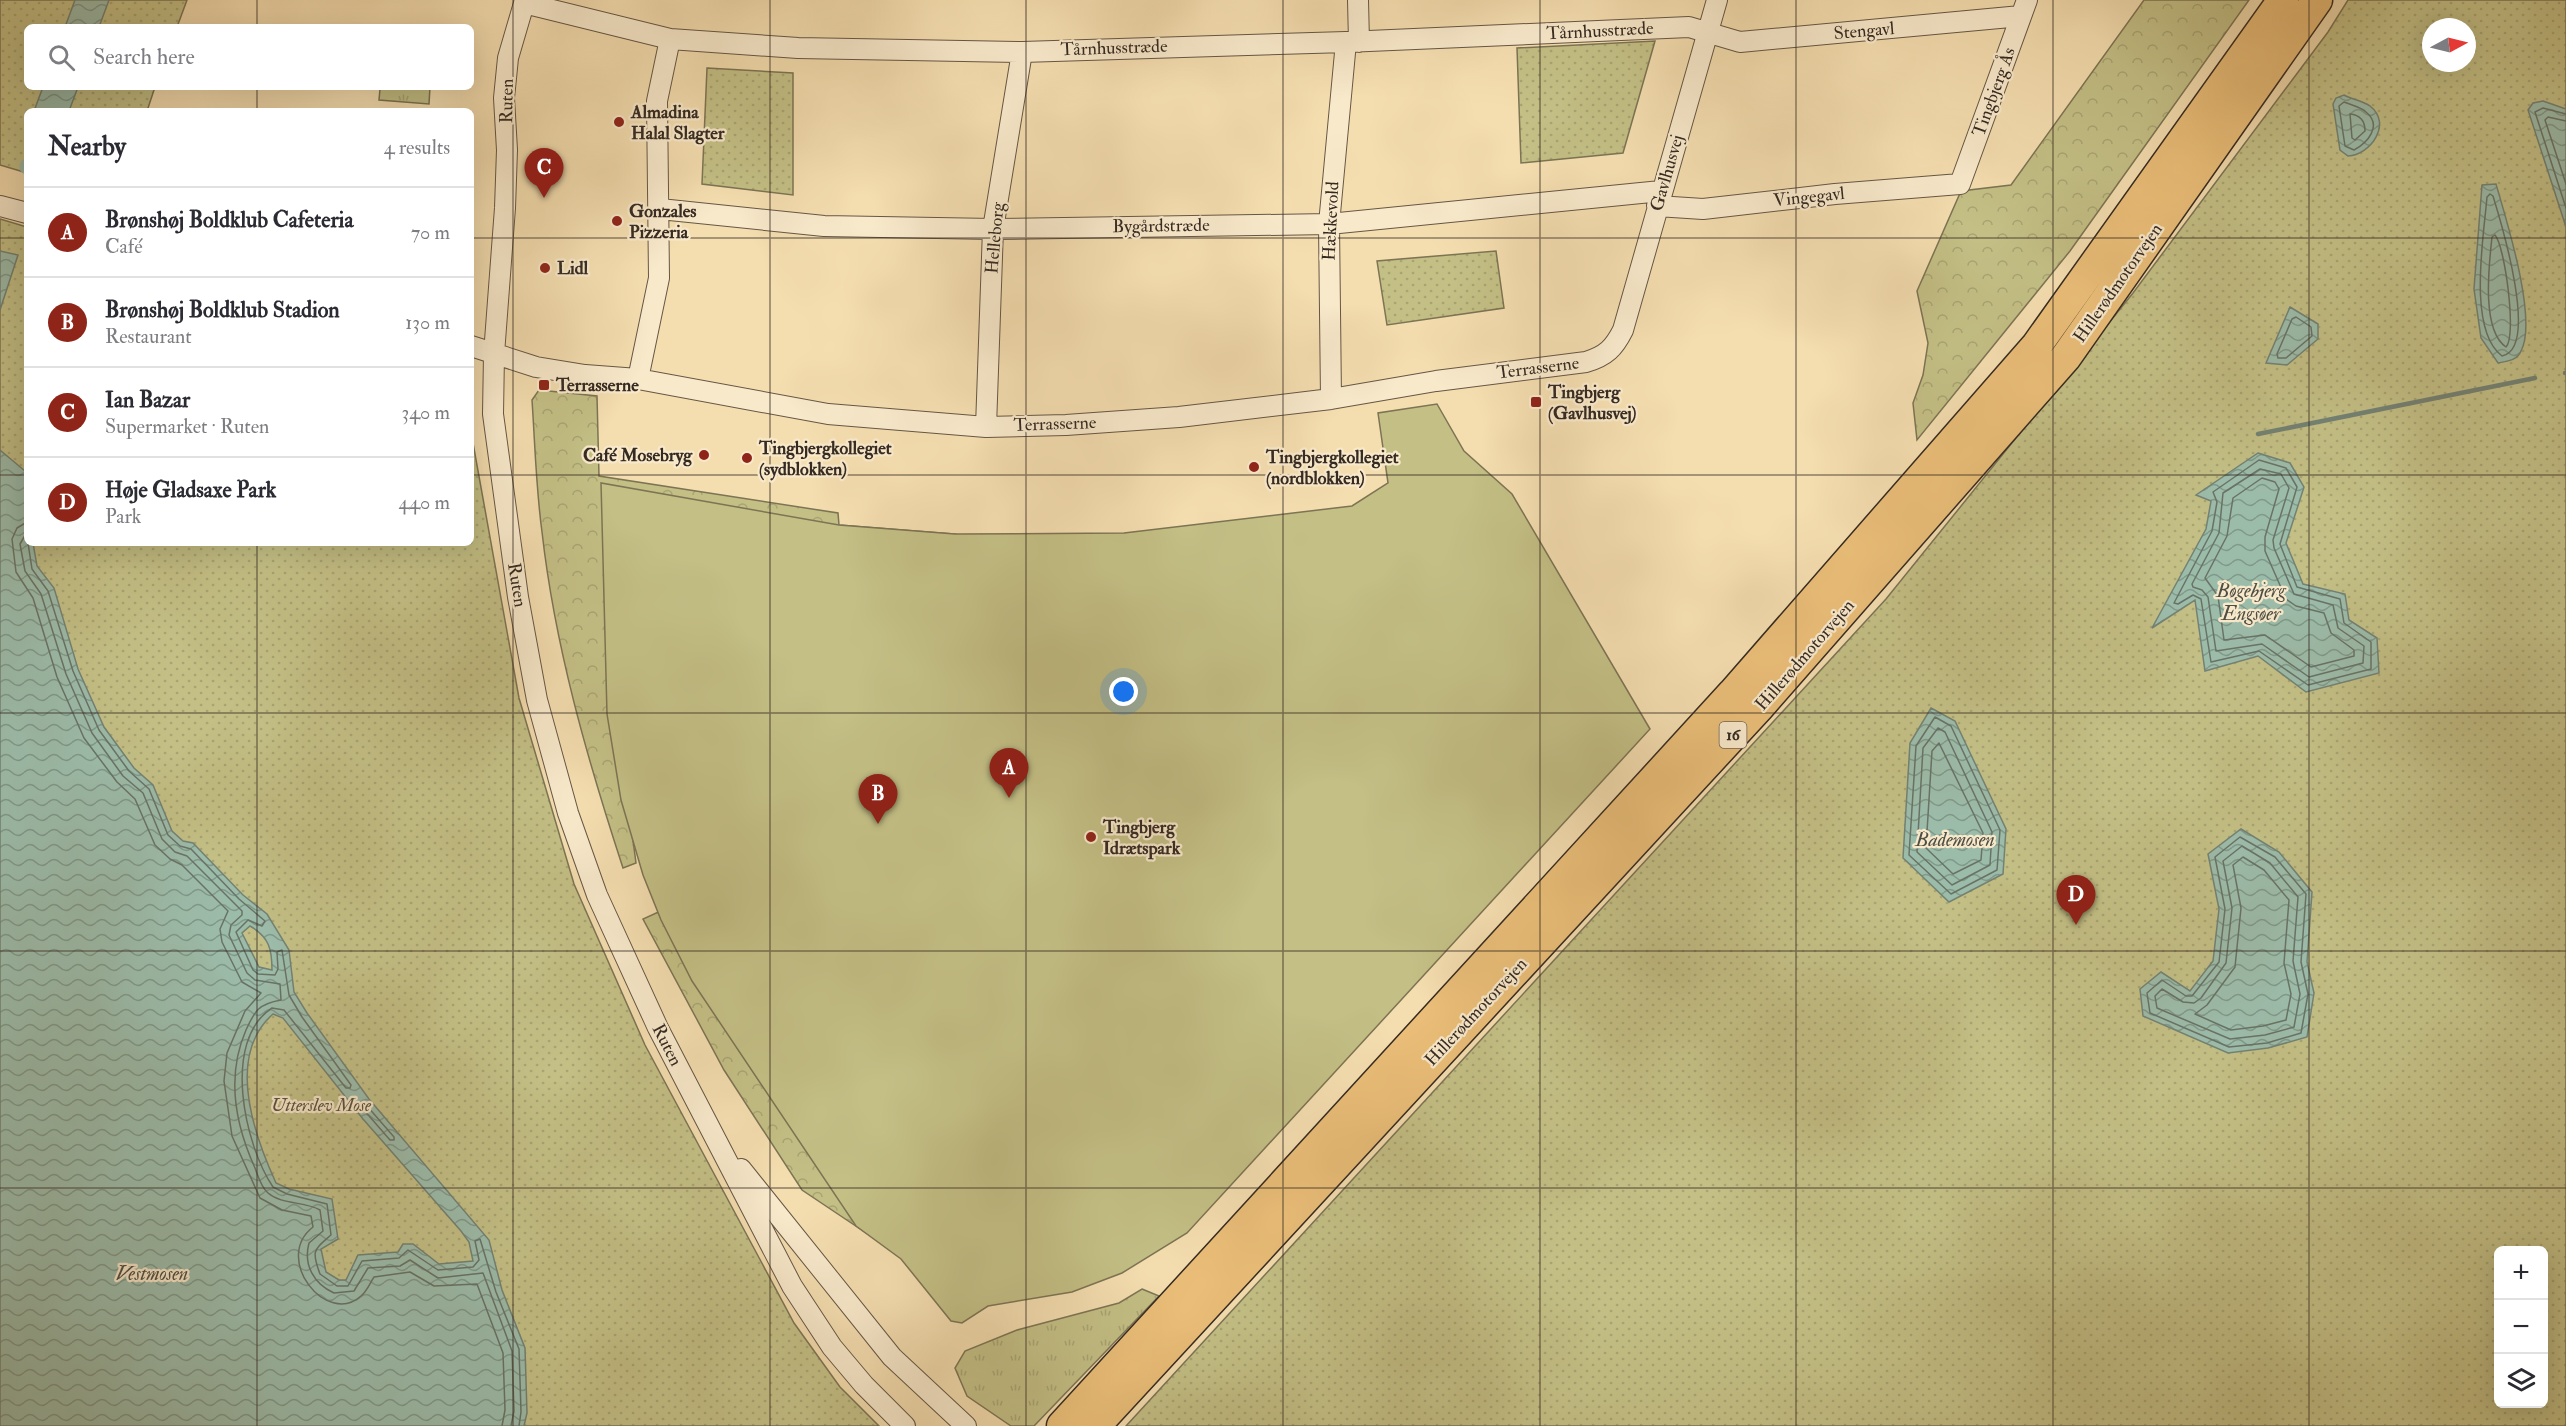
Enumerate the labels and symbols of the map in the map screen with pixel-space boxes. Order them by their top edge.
street label: Tårnhusstræde [1546,17,1655,45]
street label: Stengavl [1833,17,1896,45]
north arrow [2422,18,2476,72]
street label: Tårnhusstræde [1060,35,1168,61]
street label: Tingbjerg Ås [1967,44,2021,140]
street label: Ruten [495,78,519,124]
place label: Almadina Halal Slagter [630,101,725,145]
marker: Almadina Halal Slagter [612,115,626,129]
street label: Gavlhusvej [1645,132,1689,214]
pin: C [524,148,564,198]
street label: Hækkevold [1317,181,1345,261]
street label: Vingegavl [1772,182,1846,212]
place label: Gonzales Pizzeria [629,200,696,244]
street label: Helleborg [980,200,1010,275]
marker: Gonzales Pizzeria [610,214,624,228]
street label: Bygårdstræde [1112,214,1210,238]
street label: Hillerødmotorvejen [2068,219,2168,347]
place label: Lidl [557,257,589,280]
marker: Lidl [538,261,552,275]
street label: Terrasserne [1496,351,1581,384]
place label: Terrasserne [555,374,639,397]
marker: Terrasserne [537,378,551,392]
place label: Tingbjerg (Gavlhusvej) [1547,381,1637,425]
marker: Tingbjerg (Gavlhusvej) [1529,395,1543,409]
street label: Terrasserne [1013,411,1097,437]
place label: Tingbjergkollegiet (sydblokken) [758,437,892,481]
place label: Café Mosebryg [583,444,693,467]
place label: Tingbjergkollegiet (nordblokken) [1265,446,1399,490]
marker: Café Mosebryg [697,448,711,462]
marker: Tingbjergkollegiet (sydblokken) [740,451,754,465]
marker: Tingbjergkollegiet (nordblokken) [1247,460,1261,474]
street label: Ruten [502,561,532,609]
water label: Bøgebjerg Engsøer [2215,578,2287,626]
street label: Hillerødmotorvejen [1750,594,1860,716]
your location [1109,677,1138,706]
road number: 16 [1720,722,1746,748]
pin: A [990,748,1028,798]
pin: B [858,774,898,824]
place label: Tingbjerg Idrætspark [1102,816,1181,860]
water label: Bademosen [1914,827,1995,852]
marker: Tingbjerg Idrætspark [1084,830,1098,844]
pin: D [2056,876,2096,925]
street label: Hillerødmotorvejen [1420,953,1532,1071]
street label: Ruten [647,1020,687,1070]
park label: Utterslev Mose [271,1094,372,1117]
water label: Vestmosen [116,1261,188,1286]

